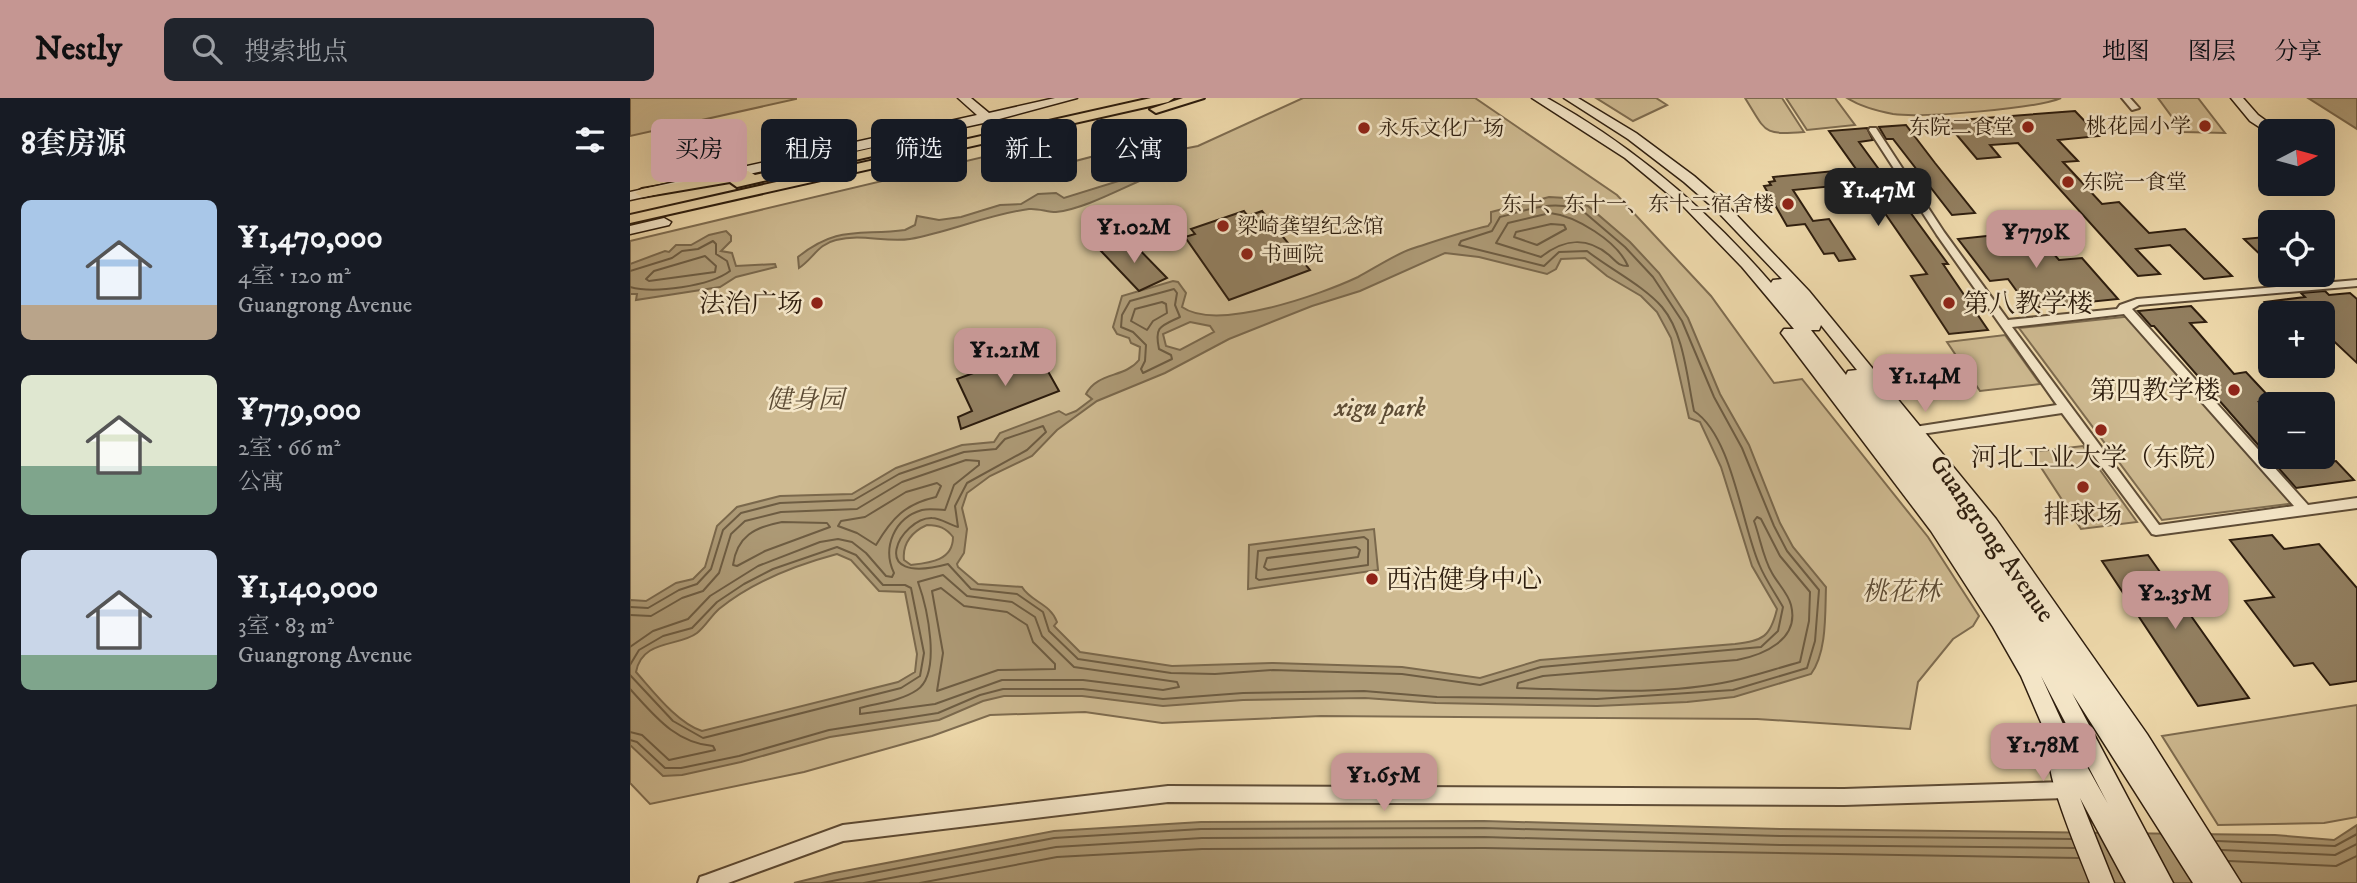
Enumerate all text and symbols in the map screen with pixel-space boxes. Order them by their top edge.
search box [164,18,654,81]
text: Nestly [35,29,122,70]
icon: search [188,30,226,68]
text: 搜索地点 [244,36,348,69]
text: 地图 [2102,37,2150,67]
text: 图层 [2188,37,2236,67]
text: 分享 [2274,37,2322,67]
place label: 桃花园小学 [2086,114,2191,140]
place label: 东院二食堂 [1909,115,2014,141]
place label: 永乐文化广场 [1378,116,1504,142]
marker: 桃花园小学 [2197,118,2213,134]
chip: 买房 [651,119,747,182]
chip: 租房 [761,119,857,182]
chip: 筛选 [871,119,967,182]
chip: 新上 [981,119,1077,182]
chip: 公寓 [1091,119,1187,182]
marker: 东院二食堂 [2020,119,2036,135]
north arrow [2258,119,2334,196]
map controls [2258,119,2335,469]
marker: 永乐文化广场 [1356,120,1372,136]
icon: filters [571,121,609,159]
text: 8套房源 [21,126,126,163]
pin: ¥1.47M [1821,169,1935,228]
place label: 东院一食堂 [2082,170,2187,196]
marker: 东院一食堂 [2060,174,2076,190]
text: ¥1.47M [1840,176,1916,205]
place label: 东十、东十一、东十二宿舍楼 [1501,192,1774,218]
marker: 东十、东十一、东十二宿舍楼 [1780,196,1796,212]
pin: ¥1.02M [1077,206,1191,265]
button: locate [2258,210,2335,287]
pin: ¥779K [1987,211,2085,270]
text: ¥1.02M [1097,213,1171,242]
place label: 梁崎龚望纪念馆 [1237,214,1384,240]
marker: 梁崎龚望纪念馆 [1215,218,1231,234]
text: ¥779K [2002,218,2070,247]
text: ¥1,470,000 [238,220,383,257]
icon: home [77,228,161,312]
place label: 书画院 [1261,242,1324,268]
marker: 书画院 [1239,246,1255,262]
text: 4室 · 120 m² [238,262,351,291]
place label: 法治广场 [699,288,803,321]
place label: 第八教学楼 [1963,288,2093,321]
text: Guangrong Avenue [238,291,412,320]
marker: 法治广场 [809,295,825,311]
marker: 第八教学楼 [1941,295,1957,311]
button: + [2258,301,2335,378]
pin: ¥1.21M [948,328,1062,388]
text: ¥1.21M [970,336,1040,365]
pin: ¥1.14M [1868,354,1982,414]
text: ¥1.14M [1889,362,1961,391]
place label: 第四教学楼 [2090,375,2220,408]
marker: 第四教学楼 [2226,382,2242,398]
park label: 健身园 [766,384,848,417]
text: ¥779,000 [238,392,361,429]
park label: xigu park [1332,392,1426,425]
button: − [2258,392,2335,469]
icon: home [77,403,161,487]
marker: 河北工业大学（东院） [2093,422,2109,438]
text: 2室 · 66 m² [238,434,341,463]
place label: 河北工业大学（东院） [1971,442,2231,475]
street label: Guangrong Avenue [1922,449,2062,629]
text: 公寓 [238,468,284,497]
marker: 排球场 [2075,479,2091,495]
place label: 排球场 [2044,499,2122,532]
place label: 西沽健身中心 [1386,564,1542,597]
text: ¥1,140,000 [238,570,378,607]
marker: 西沽健身中心 [1364,571,1380,587]
pin: ¥2.35M [2118,572,2232,631]
park label: 桃花林 [1862,576,1944,609]
icon: home [77,578,161,662]
text: ¥2.35M [2138,579,2212,608]
text: 3室 · 83 m² [238,612,334,641]
text: Guangrong Avenue [238,641,412,670]
pin: ¥1.78M [1986,724,2100,783]
text: ¥1.78M [2007,731,2079,760]
pin: ¥1.65M [1327,754,1441,813]
text: ¥1.65M [1347,761,1421,790]

